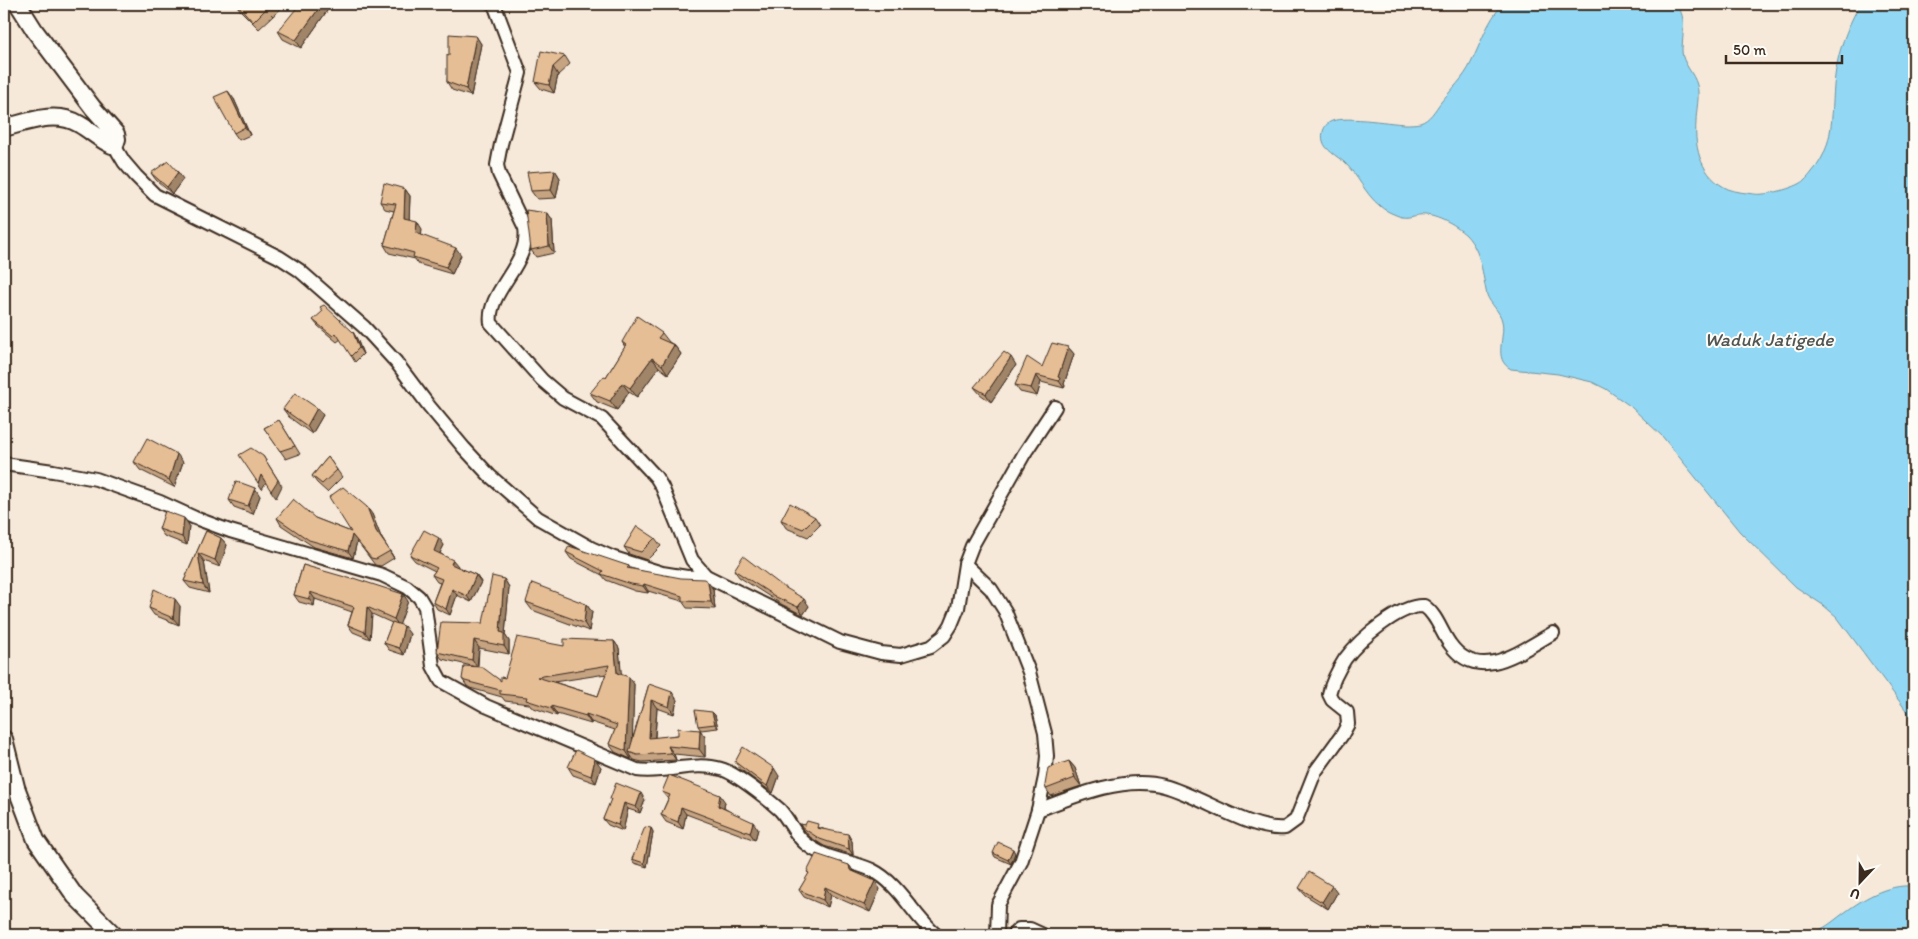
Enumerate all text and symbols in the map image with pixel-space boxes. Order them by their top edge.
scale bar [1726,32,1842,64]
text: 50 m [1733,41,1766,59]
water label: Waduk Jatigede [1704,328,1834,351]
north arrow [1836,856,1886,906]
text: U [1848,884,1863,903]

